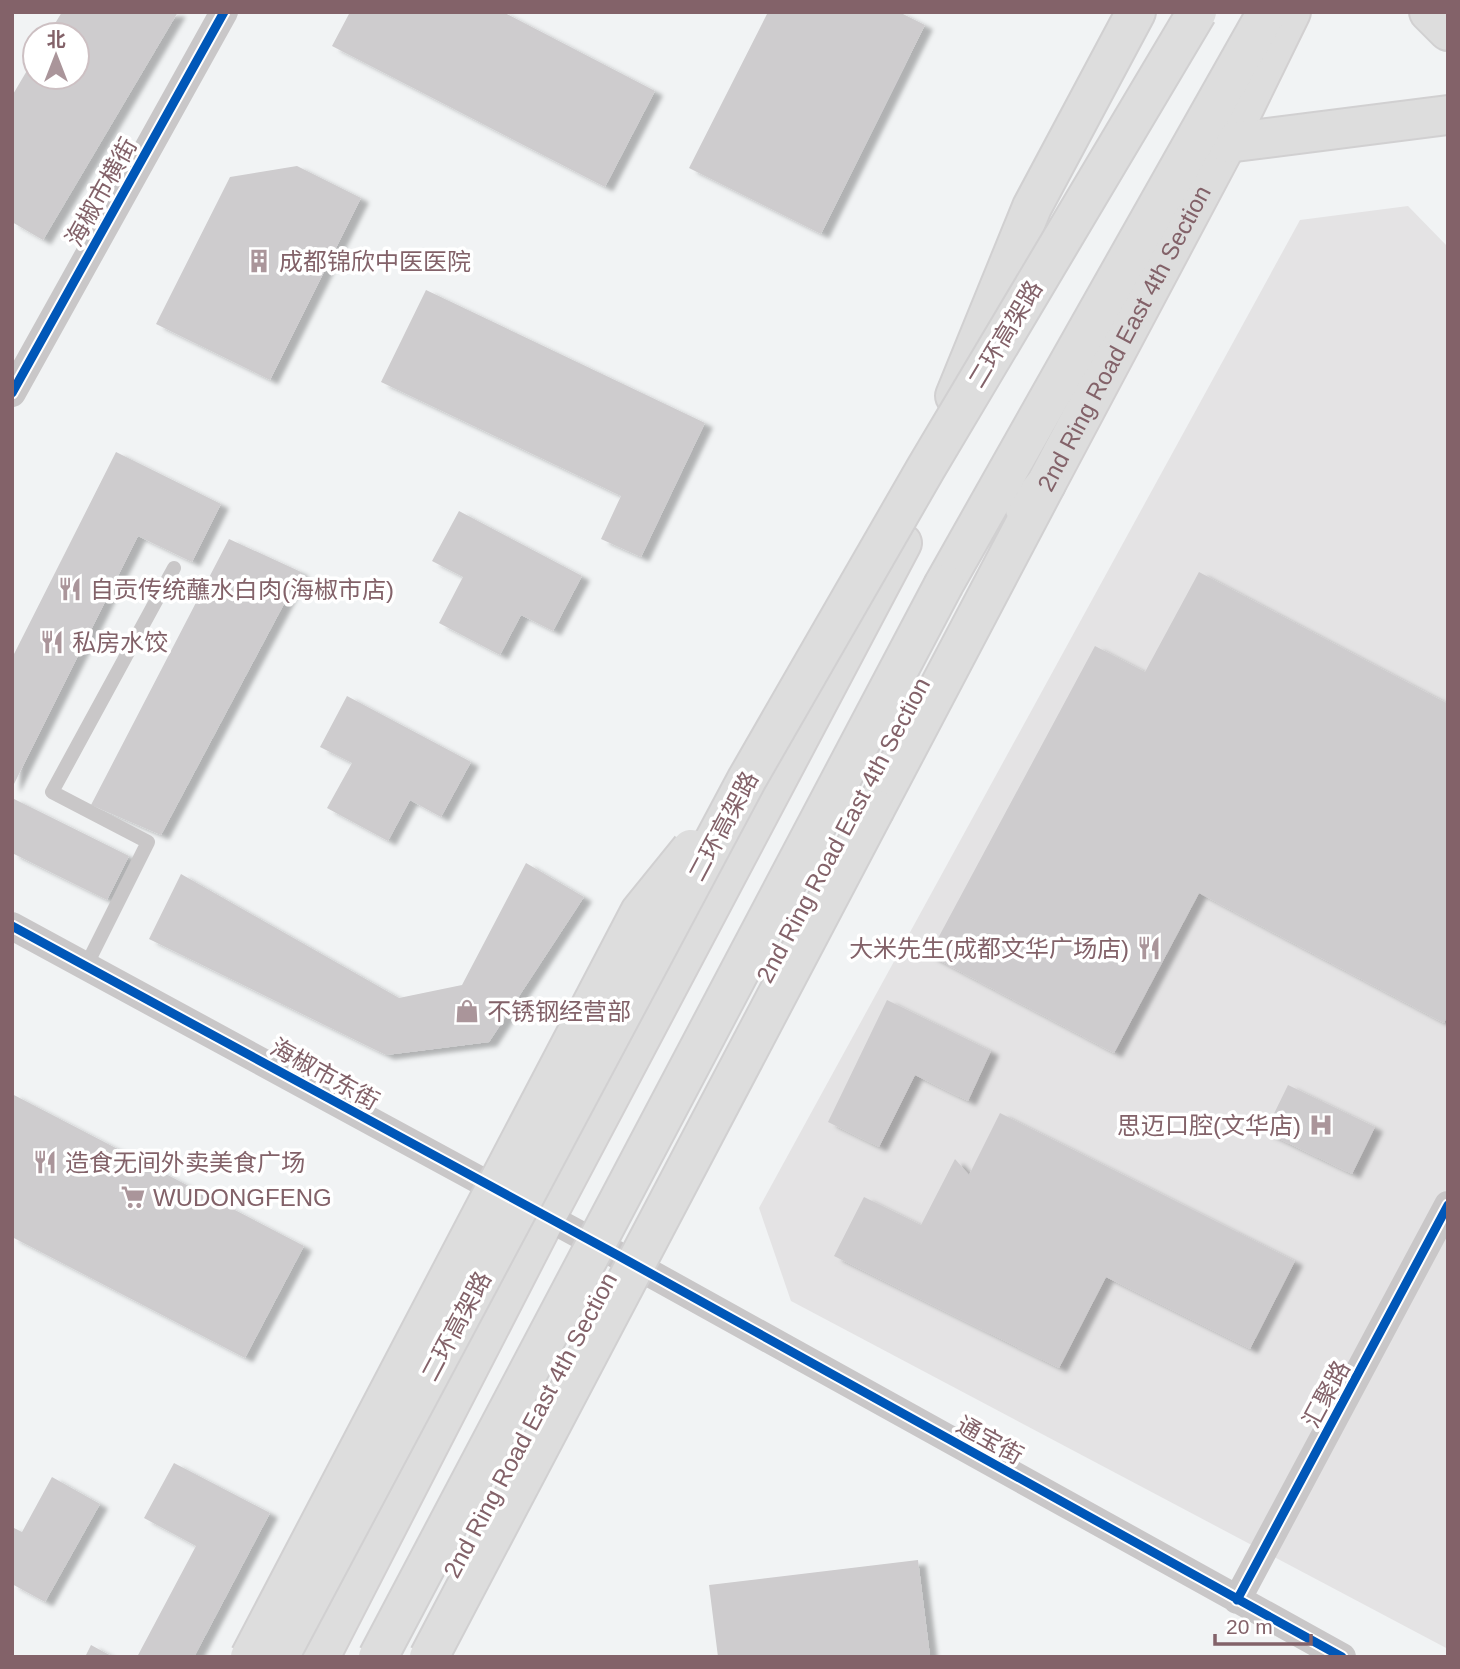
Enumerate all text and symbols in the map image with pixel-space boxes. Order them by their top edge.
north arrow [21,21,91,91]
text: 北 [46,29,66,50]
street label: 海椒市横街 [60,133,142,251]
street label: 2nd Ring Road East 4th Section [1031,181,1216,495]
building icon: 成都锦欣中医医院 [245,247,273,275]
place label: 成都锦欣中医医院 [279,248,471,275]
street label: 二环高架路 [963,276,1047,392]
restaurant icon: 自贡传统蘸水白肉(海椒市店) [56,575,84,603]
place label: 自贡传统蘸水白肉(海椒市店) [90,576,394,603]
restaurant icon: 私房水饺 [38,628,66,656]
place label: 私房水饺 [72,629,168,656]
street label: 2nd Ring Road East 4th Section [751,673,935,987]
street label: 二环高架路 [683,767,763,885]
restaurant icon: 大米先生(成都文华广场店) [1135,934,1163,962]
place label: 大米先生(成都文华广场店) [849,935,1129,962]
shop icon: 不锈钢经营部 [453,997,481,1025]
place label: 不锈钢经营部 [487,998,631,1025]
street label: 海椒市东街 [266,1033,384,1115]
hospital icon: 思迈口腔(文华店) [1307,1111,1335,1139]
place label: 思迈口腔(文华店) [1117,1112,1301,1139]
restaurant icon: 造食无间外卖美食广场 [31,1148,59,1176]
place label: 造食无间外卖美食广场 [65,1149,305,1176]
supermarket icon: WUDONGFENG [119,1183,147,1211]
place label: WUDONGFENG [153,1184,332,1211]
street label: 二环高架路 [416,1267,496,1385]
street label: 2nd Ring Road East 4th Section [438,1268,622,1582]
street label: 汇聚路 [1297,1356,1355,1432]
street label: 通宝街 [952,1411,1028,1469]
scale bar [1215,1602,1311,1646]
text: 20 m [1226,1615,1273,1638]

